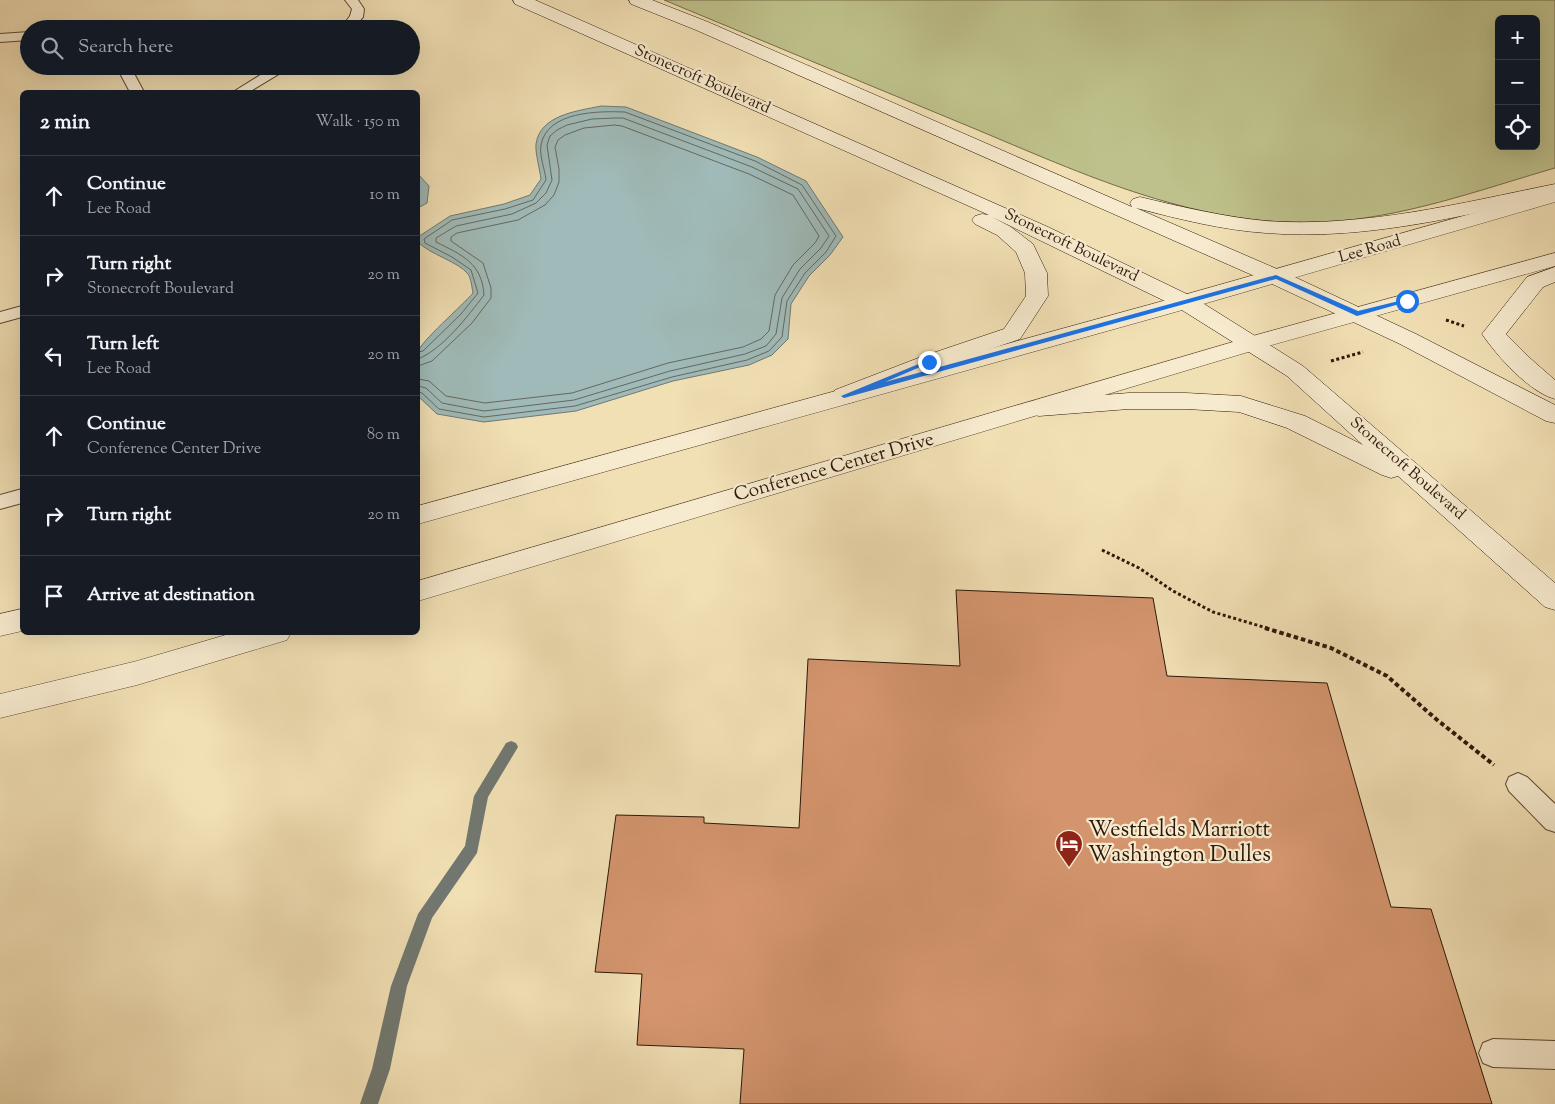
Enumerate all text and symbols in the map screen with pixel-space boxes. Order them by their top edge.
map controls [1495,15,1540,150]
button: + [1495,15,1540,60]
search box [20,20,420,75]
icon: search [38,34,66,62]
text: Search here [78,34,173,61]
street label: Stonecroft Boulevard [630,40,774,120]
button: − [1495,60,1540,105]
button: locate [1495,105,1540,150]
text: 2 min [40,108,90,138]
text: Walk · 150 m [316,111,400,134]
text: Continue [87,171,166,198]
icon: ahead [40,182,68,210]
text: 10 m [370,184,400,207]
text: Lee Road [87,198,151,221]
street label: Stonecroft Boulevard [1000,203,1142,289]
street label: Lee Road [1336,230,1404,270]
text: Turn right [87,251,171,278]
icon: right [40,262,68,290]
text: 20 m [367,264,400,287]
text: Stonecroft Boulevard [87,278,234,301]
route start [1396,290,1419,313]
text: Turn left [87,331,159,358]
icon: left [40,342,68,370]
text: 20 m [367,344,400,367]
route end [918,351,941,374]
text: Lee Road [87,358,151,381]
text: Continue [87,411,166,438]
street label: Stonecroft Boulevard [1344,412,1470,526]
icon: ahead [40,422,68,450]
text: 80 m [367,424,400,447]
street label: Conference Center Drive [731,426,937,509]
text: Conference Center Drive [87,438,261,461]
icon: right [40,502,68,530]
text: Turn right [87,502,171,529]
text: 20 m [367,504,400,527]
icon: arrive [40,582,68,610]
text: Arrive at destination [87,582,255,609]
place label: Westfields Marriott Washington Dulles [1088,815,1271,872]
hotel icon: Westfields Marriott Washington Dulles [1054,829,1084,868]

